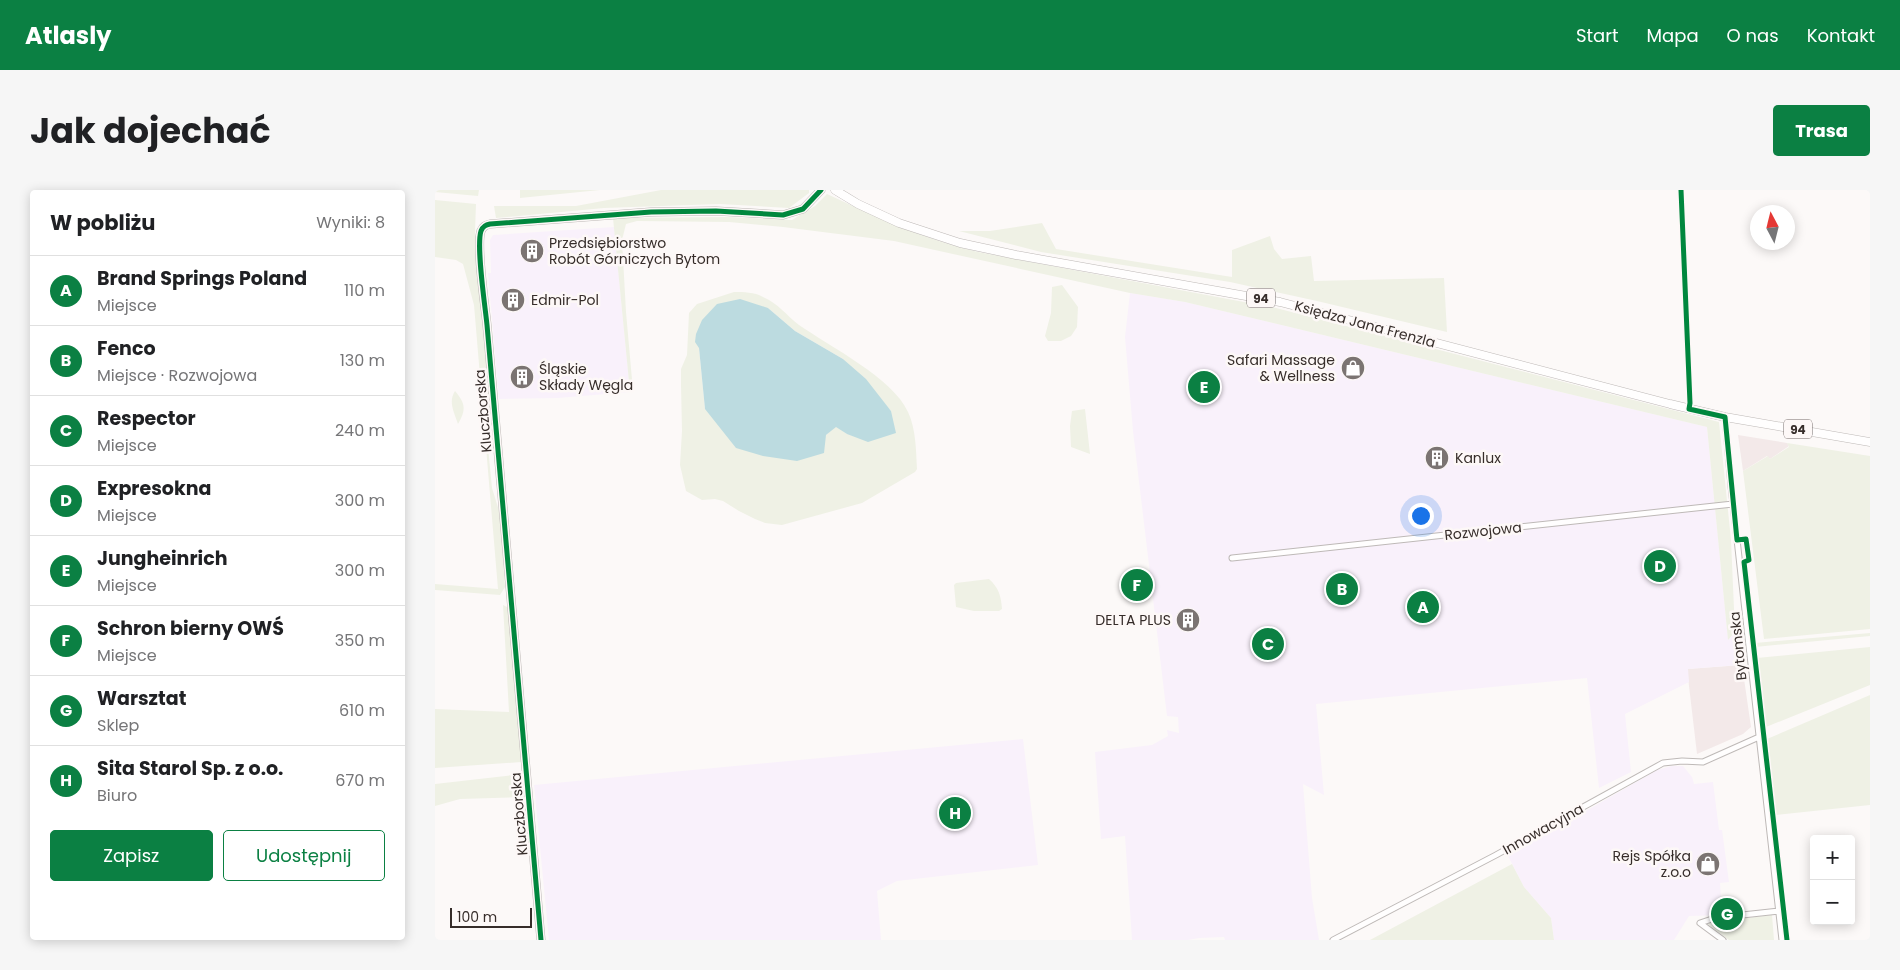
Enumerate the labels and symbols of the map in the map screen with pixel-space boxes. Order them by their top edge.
north arrow [1750,205,1795,250]
place label: Przedsiębiorstwo Robót Górniczych Bytom [549,233,720,269]
building icon: Przedsiębiorstwo Robót Górniczych Bytom [519,238,545,264]
building icon: Edmir-Pol [500,287,526,313]
road number: 94 [1247,289,1275,308]
place label: Edmir-Pol [531,290,599,310]
street label: Księdza Jana Frenzla [1292,296,1438,352]
place label: Safari Massage & Wellness [1227,350,1335,386]
shop icon: Safari Massage & Wellness [1340,355,1366,381]
place label: Śląskie Składy Węgla [539,359,633,395]
building icon: Śląskie Składy Węgla [509,364,535,390]
pin: E [1188,368,1220,406]
street label: Kluczborska [469,369,497,453]
road number: 94 [1784,420,1812,438]
building icon: Kanlux [1424,445,1450,471]
place label: Kanlux [1455,448,1501,468]
your location [1408,503,1434,529]
street label: Rozwojowa [1443,517,1523,545]
pin: D [1644,547,1676,585]
pin: F [1121,566,1153,604]
pin: B [1326,570,1358,608]
pin: A [1407,588,1439,626]
building icon: DELTA PLUS [1175,607,1201,633]
place label: DELTA PLUS [1095,610,1171,630]
street label: Bytomska [1724,611,1752,681]
pin: C [1252,625,1284,663]
street label: Kluczborska [505,772,533,856]
pin: H [939,794,971,832]
street label: Innowacyjna [1499,799,1587,859]
place label: Rejs Spółka z.o.o [1612,846,1691,882]
shop icon: Rejs Spółka z.o.o [1695,851,1721,877]
pin: G [1711,895,1743,933]
scale bar [450,905,533,928]

